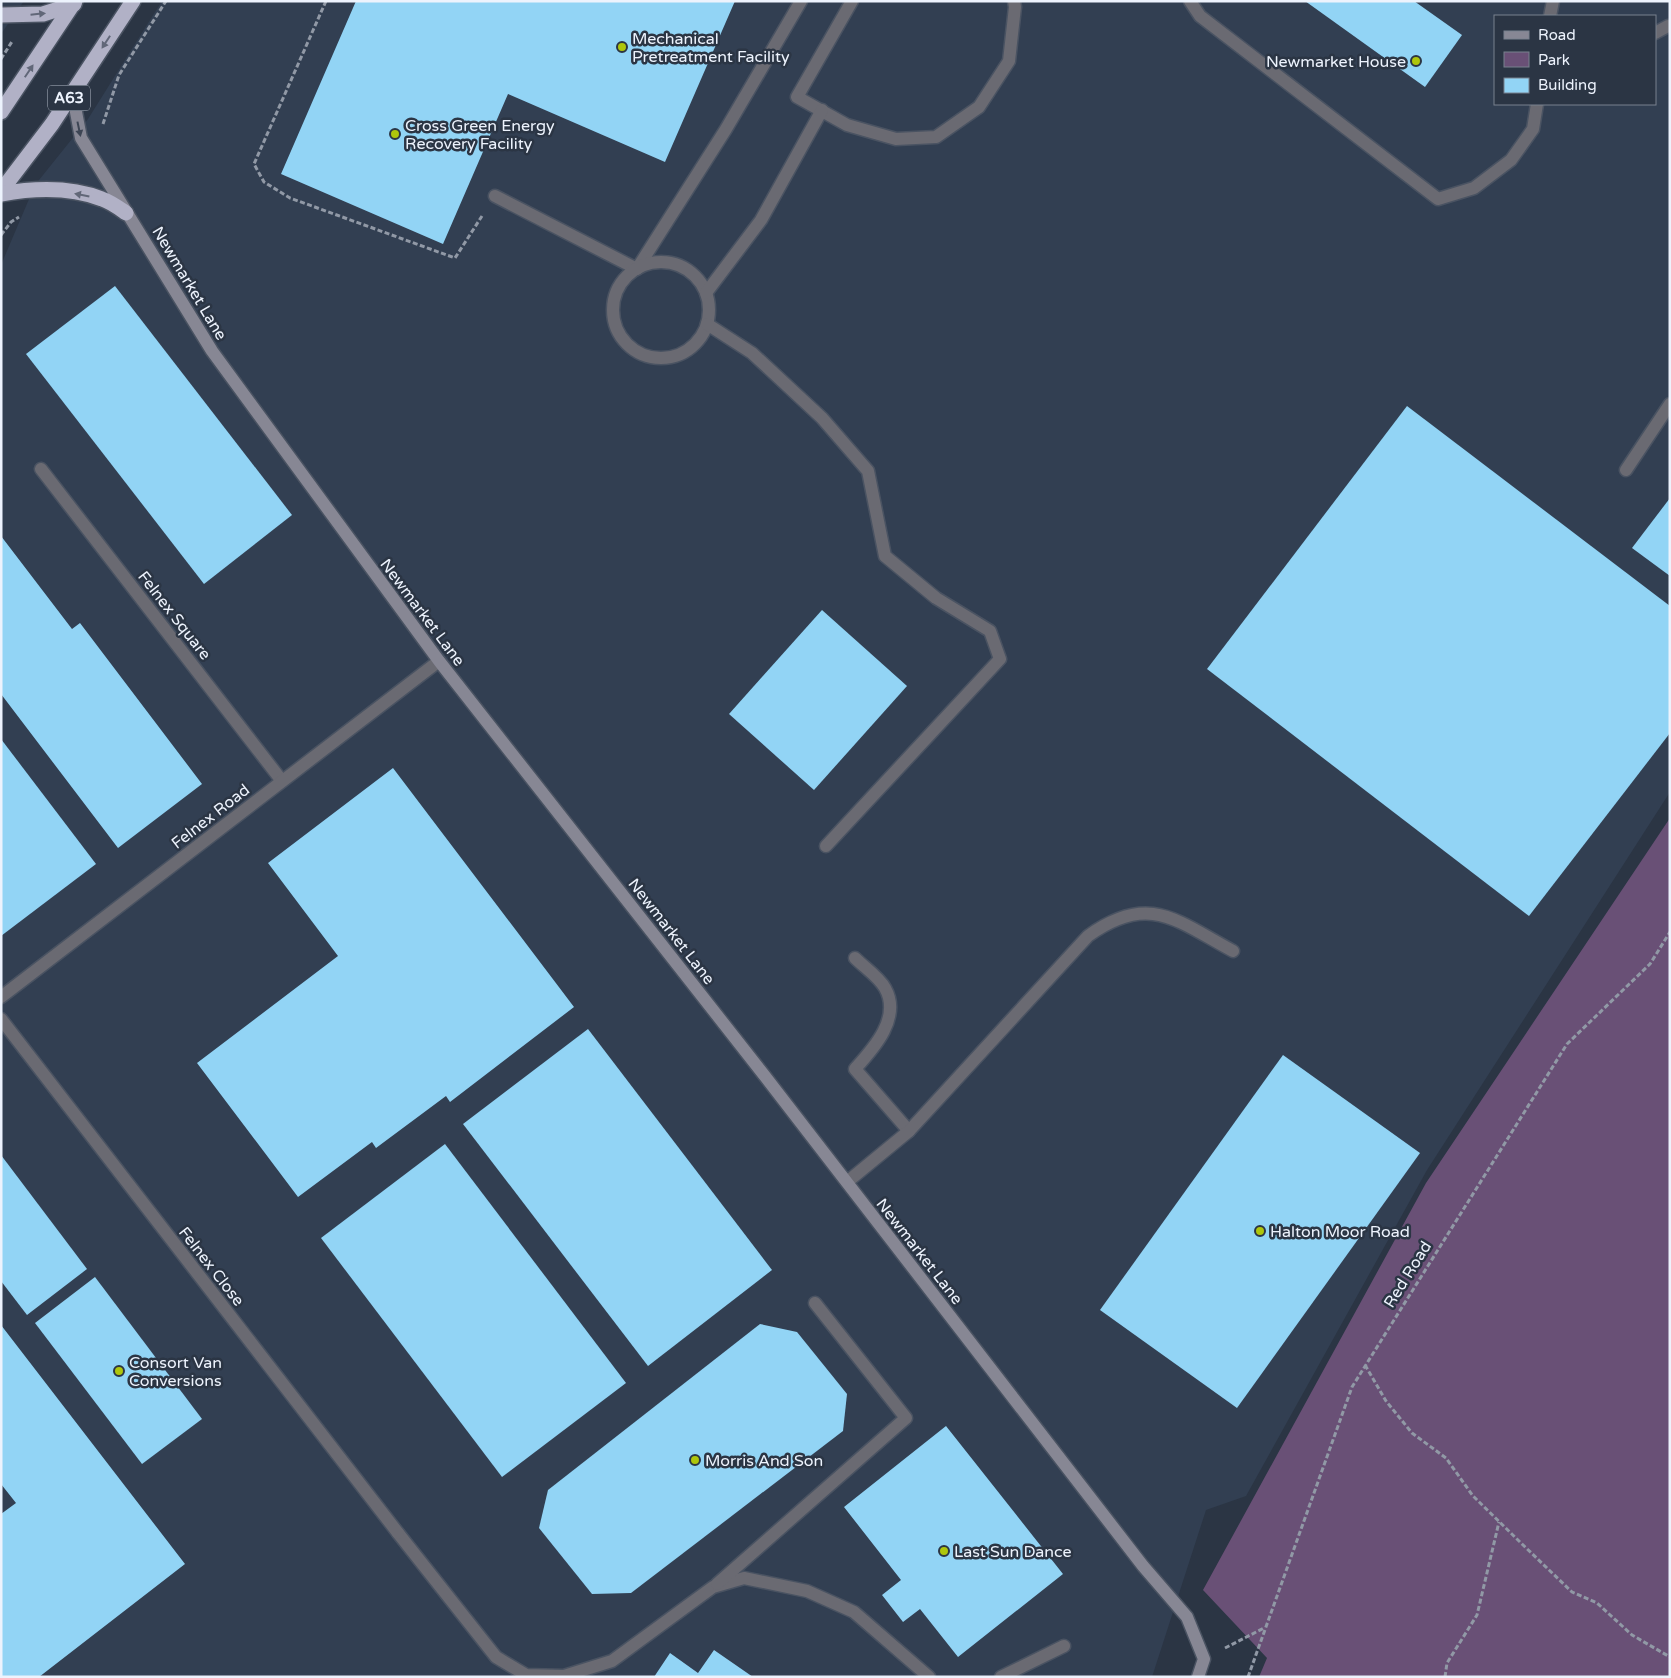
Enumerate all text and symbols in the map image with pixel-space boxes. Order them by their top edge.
one-way arrow [31,10,47,18]
legend [1494,15,1656,105]
text: Road [1538,26,1576,44]
place label: Mechanical Pretreatment Facility [632,29,790,67]
one-way arrow [101,35,111,49]
marker: Mechanical Pretreatment Facility [616,41,628,53]
text: Park [1538,51,1570,69]
place label: Newmarket House [1266,52,1406,72]
marker: Newmarket House [1410,55,1422,67]
one-way arrow [24,65,34,78]
text: Building [1538,76,1597,94]
road number: A63 [48,86,90,110]
place label: Cross Green Energy Recovery Facility [405,116,555,154]
one-way arrow [75,121,83,136]
marker: Cross Green Energy Recovery Facility [389,128,401,140]
one-way arrow [73,190,89,198]
street label: Newmarket Lane [147,223,231,344]
street label: Newmarket Lane [375,555,469,670]
street label: Felnex Square [133,567,215,664]
street label: Felnex Road [167,780,254,854]
street label: Newmarket Lane [624,875,719,989]
street label: Newmarket Lane [872,1195,967,1309]
place label: Halton Moor Road [1270,1222,1410,1242]
street label: Felnex Close [174,1223,248,1310]
marker: Halton Moor Road [1254,1225,1266,1237]
street label: Red Road [1380,1237,1436,1312]
place label: Consort Van Conversions [129,1353,222,1391]
marker: Consort Van Conversions [113,1365,125,1377]
place label: Morris And Son [705,1451,823,1471]
marker: Morris And Son [689,1454,701,1466]
place label: Last Sun Dance [954,1542,1072,1562]
marker: Last Sun Dance [938,1545,950,1557]

